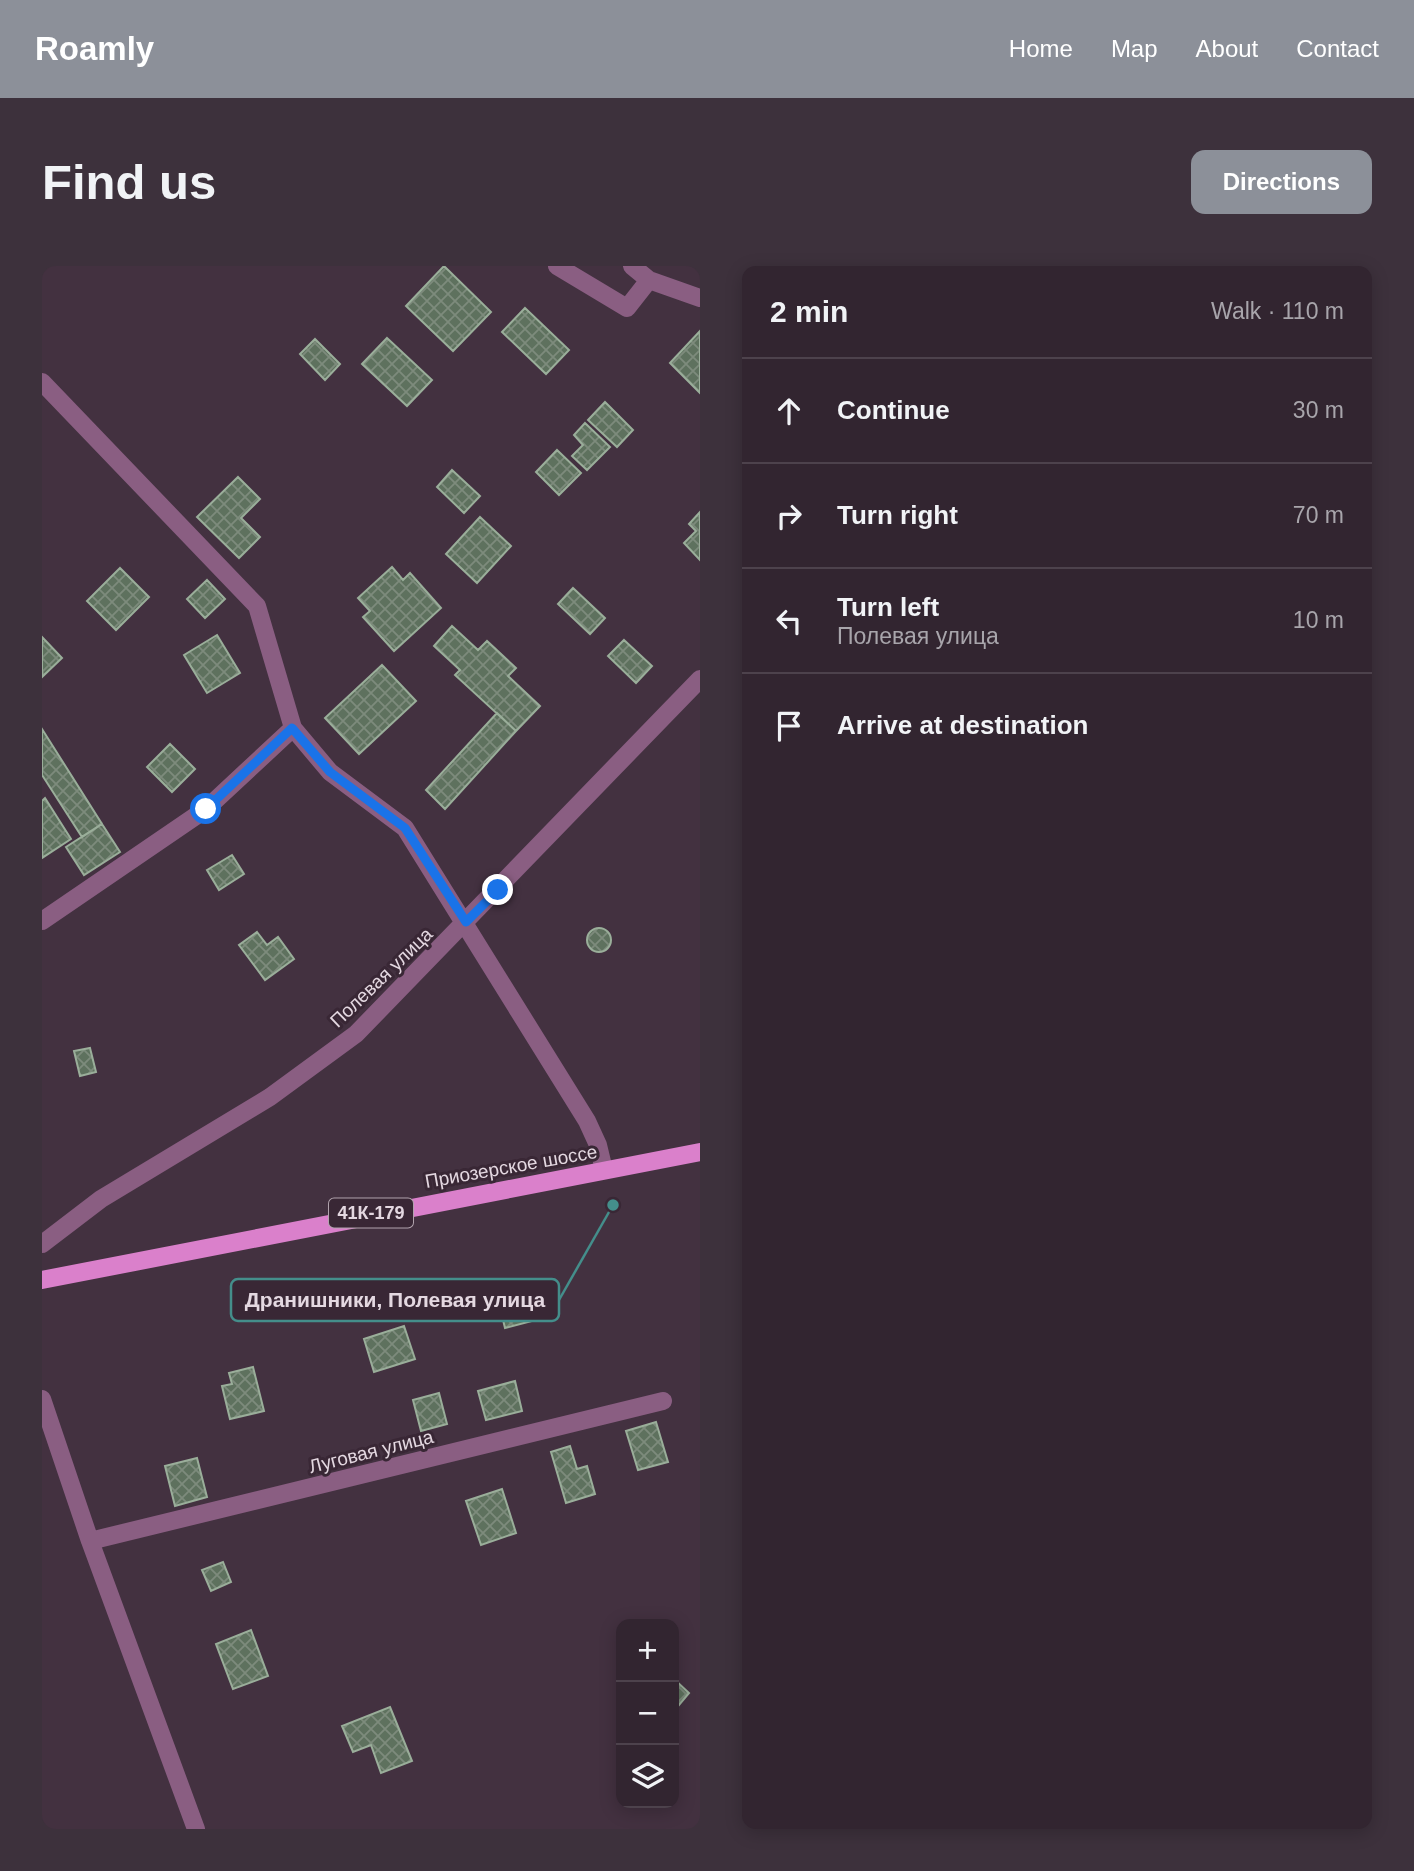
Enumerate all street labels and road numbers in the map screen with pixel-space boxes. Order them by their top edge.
street label: Полевая улица [326,923,437,1031]
street label: Приозерское шоссе [423,1141,599,1192]
road number: 41К-179 [329,1198,413,1228]
street label: Луговая улица [307,1426,436,1477]

